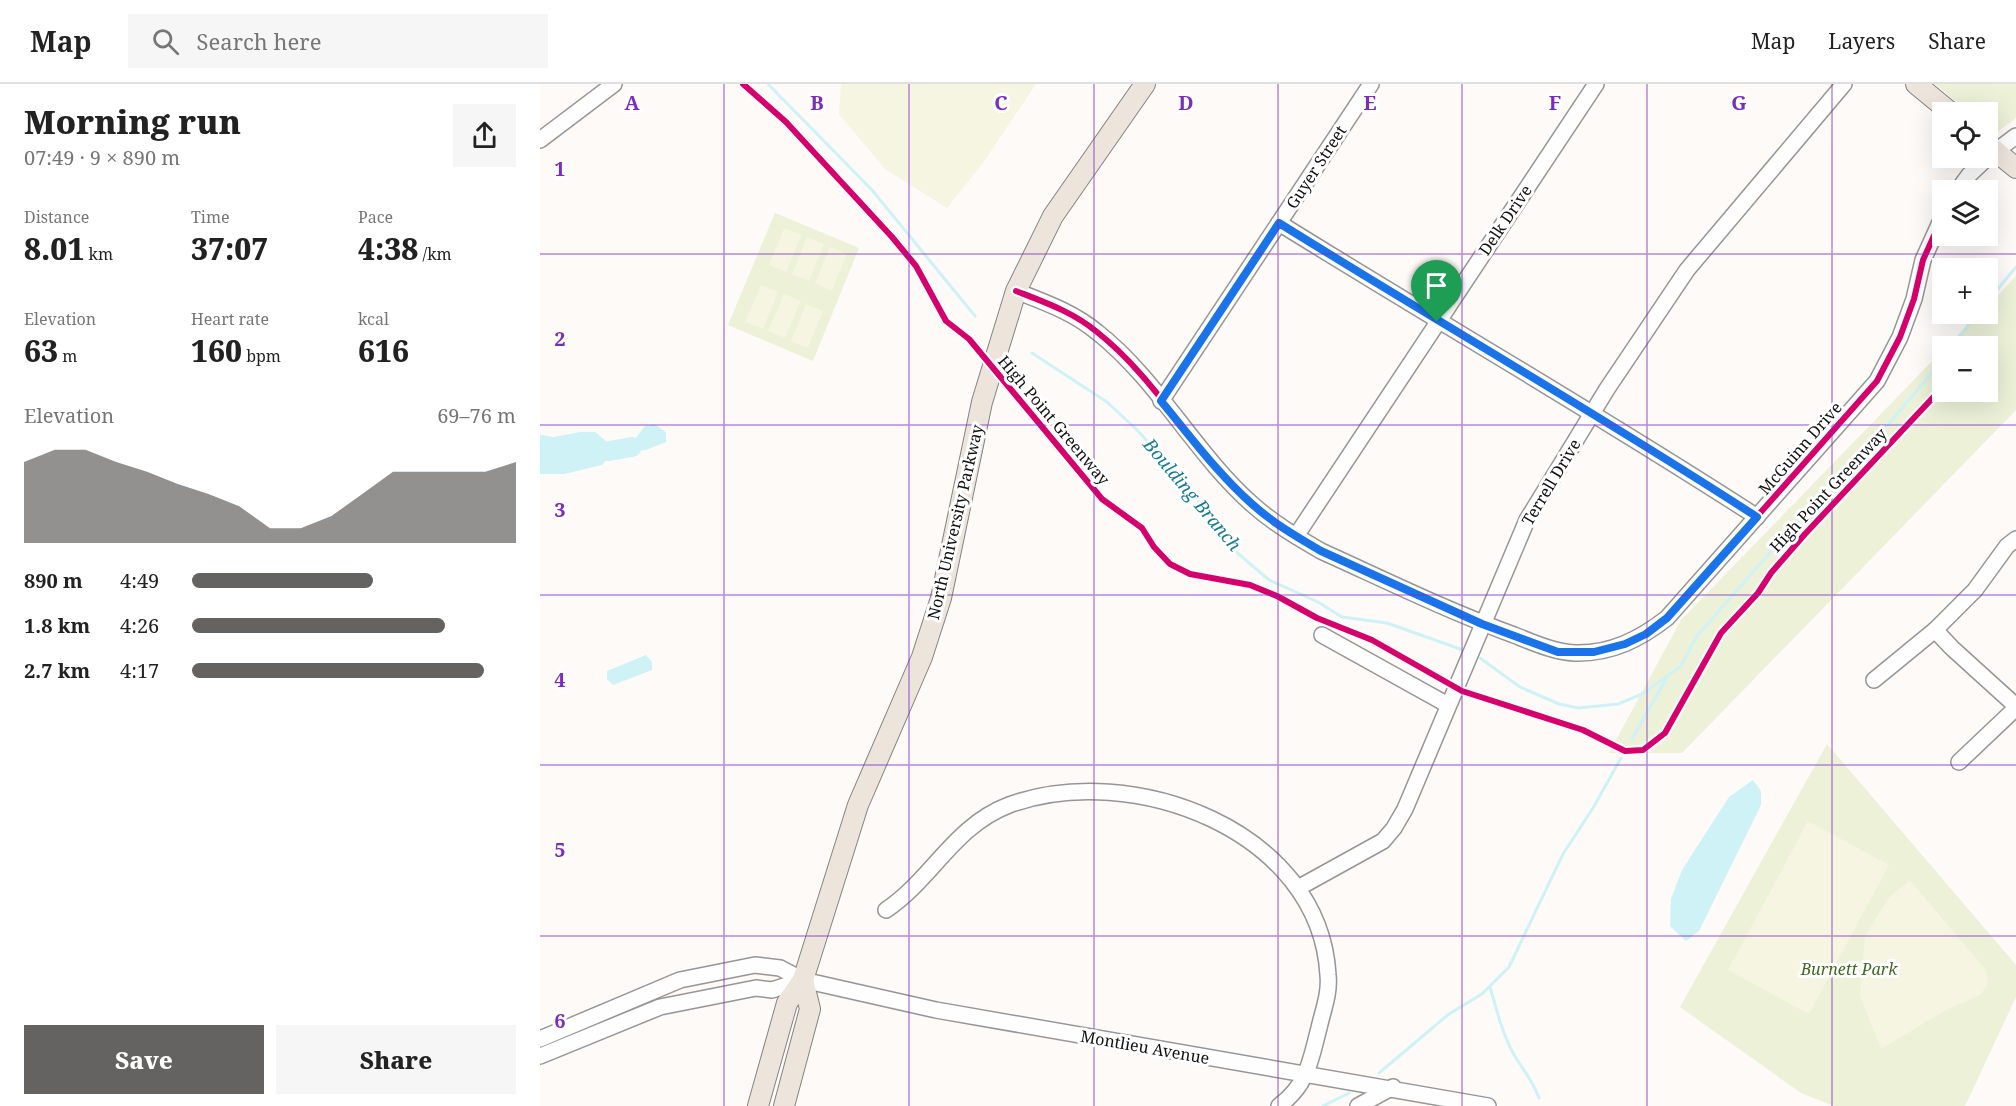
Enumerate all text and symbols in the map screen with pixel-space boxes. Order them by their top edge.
search box [128,14,548,68]
text: Map [30,22,92,60]
icon: search [149,25,182,58]
text: Search here [197,26,321,56]
text: Map [1751,27,1795,55]
text: Layers [1828,27,1895,55]
text: Share [1928,27,1986,55]
text: A [624,89,640,116]
text: B [810,89,824,116]
text: C [994,89,1008,116]
text: D [1178,89,1194,116]
text: E [1363,89,1377,116]
text: F [1549,89,1561,116]
text: G [1731,89,1747,116]
text: Morning run [24,99,241,144]
map controls [1932,102,1998,402]
button: locate [1932,102,1998,168]
button: share [453,104,516,167]
street label: Guyer Street [1281,121,1351,213]
text: 07:49 · 9 × 890 m [24,144,180,171]
text: 1 [554,155,566,182]
street label: Delk Drive [1473,180,1537,260]
button: layers [1932,180,1998,246]
text: Distance [24,206,89,228]
text: Time [191,206,230,228]
text: Pace [358,206,393,228]
text: 8.01 [24,228,84,269]
text: 37:07 [191,228,268,269]
text: 4:38 [358,228,418,269]
text: km [84,243,113,265]
text: /km [418,243,452,265]
button: + [1932,258,1998,324]
pin [1411,260,1462,322]
icon: arrive [1420,269,1453,302]
text: Elevation [24,308,96,330]
text: Heart rate [191,308,269,330]
text: kcal [358,308,389,330]
text: 2 [554,325,566,352]
text: 63 [24,330,58,371]
text: 160 [191,330,242,371]
text: 616 [358,330,409,371]
button: − [1932,336,1998,402]
text: m [58,345,77,367]
text: bpm [242,345,281,367]
street label: High Point Greenway [993,351,1115,490]
street label: McGuinn Drive [1753,397,1847,499]
text: Elevation [24,402,114,429]
text: 69–76 m [437,402,516,429]
street label: North University Parkway [922,421,988,622]
street label: High Point Greenway [1764,422,1892,557]
water label: Boulding Branch [1138,432,1247,556]
street label: Terrell Drive [1516,435,1586,529]
text: 3 [554,496,566,523]
text: 890 m [24,567,83,594]
text: 4:49 [120,567,159,594]
text: 1.8 km [24,612,90,639]
text: 4:26 [120,612,159,639]
text: 2.7 km [24,657,90,684]
text: 4:17 [120,657,159,684]
text: 4 [554,666,566,693]
text: 5 [554,836,566,863]
park label: Burnett Park [1800,958,1898,980]
text: 6 [554,1007,566,1034]
button: Save [24,1025,264,1094]
button: Share [276,1025,516,1094]
street label: Montlieu Avenue [1079,1025,1211,1069]

